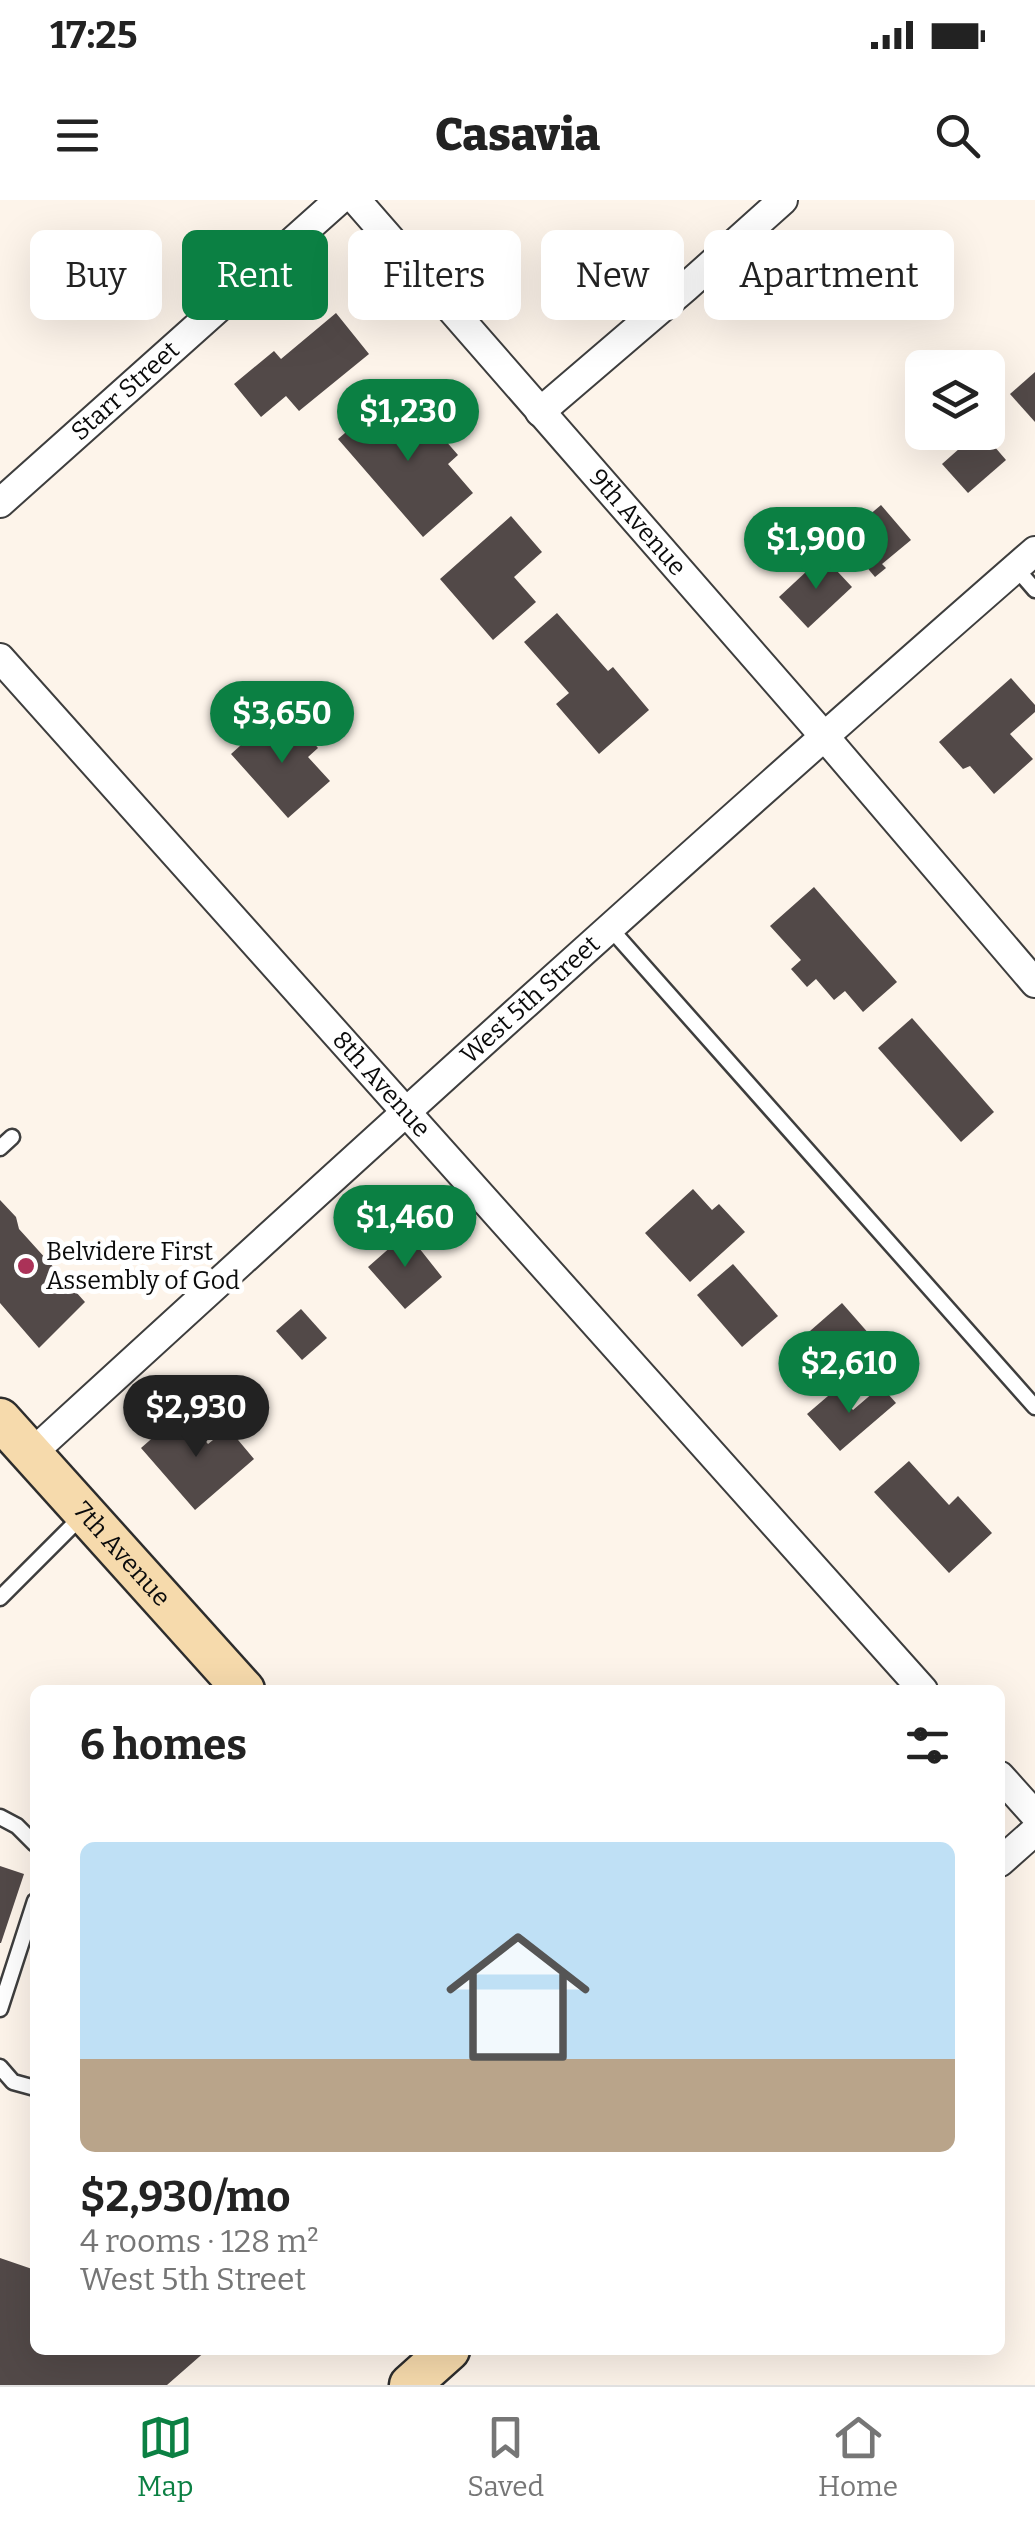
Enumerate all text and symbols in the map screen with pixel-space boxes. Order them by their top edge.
text: 17:25 [50,12,138,58]
icon: menu [50,108,105,163]
text: Casavia [435,108,600,162]
icon: search [930,108,985,163]
chip: Buy [30,230,162,320]
chip: Rent [182,230,328,320]
chip: Filters [348,230,521,320]
chip: New [541,230,684,320]
chip: Apartment [704,230,954,320]
street label: Starr Street [65,335,185,447]
map controls [905,350,1005,450]
button: layers [905,350,1005,450]
pin: $1,230 [327,379,489,464]
text: $1,230 [359,392,457,430]
street label: 9th Avenue [583,463,692,582]
pin: $1,900 [735,507,897,592]
text: $1,900 [766,520,866,558]
pin: $3,650 [201,681,363,766]
text: $3,650 [232,694,332,732]
street label: West 5th Street [455,929,606,1070]
street label: 8th Avenue [326,1025,437,1144]
pin: $1,460 [324,1185,486,1270]
text: $1,460 [355,1198,455,1236]
place label: Belvidere First Assembly of God [46,1237,240,1296]
marker: Belvidere First Assembly of God [15,1255,37,1277]
pin: $2,610 [768,1331,930,1416]
text: $2,610 [800,1344,898,1382]
pin: $2,930 [115,1375,277,1460]
text: $2,930 [145,1388,247,1426]
street label: 7th Avenue [67,1496,176,1613]
icon: filters [900,1718,955,1773]
text: 6 homes [80,1720,247,1770]
icon: home [428,1907,608,2087]
text: $2,930/mo [80,2172,290,2222]
text: 4 rooms · 128 m² [80,2222,319,2260]
text: West 5th Street [80,2260,306,2298]
tab: Map [137,2410,193,2503]
tab: Saved [467,2410,544,2503]
tab: Home [818,2410,898,2503]

